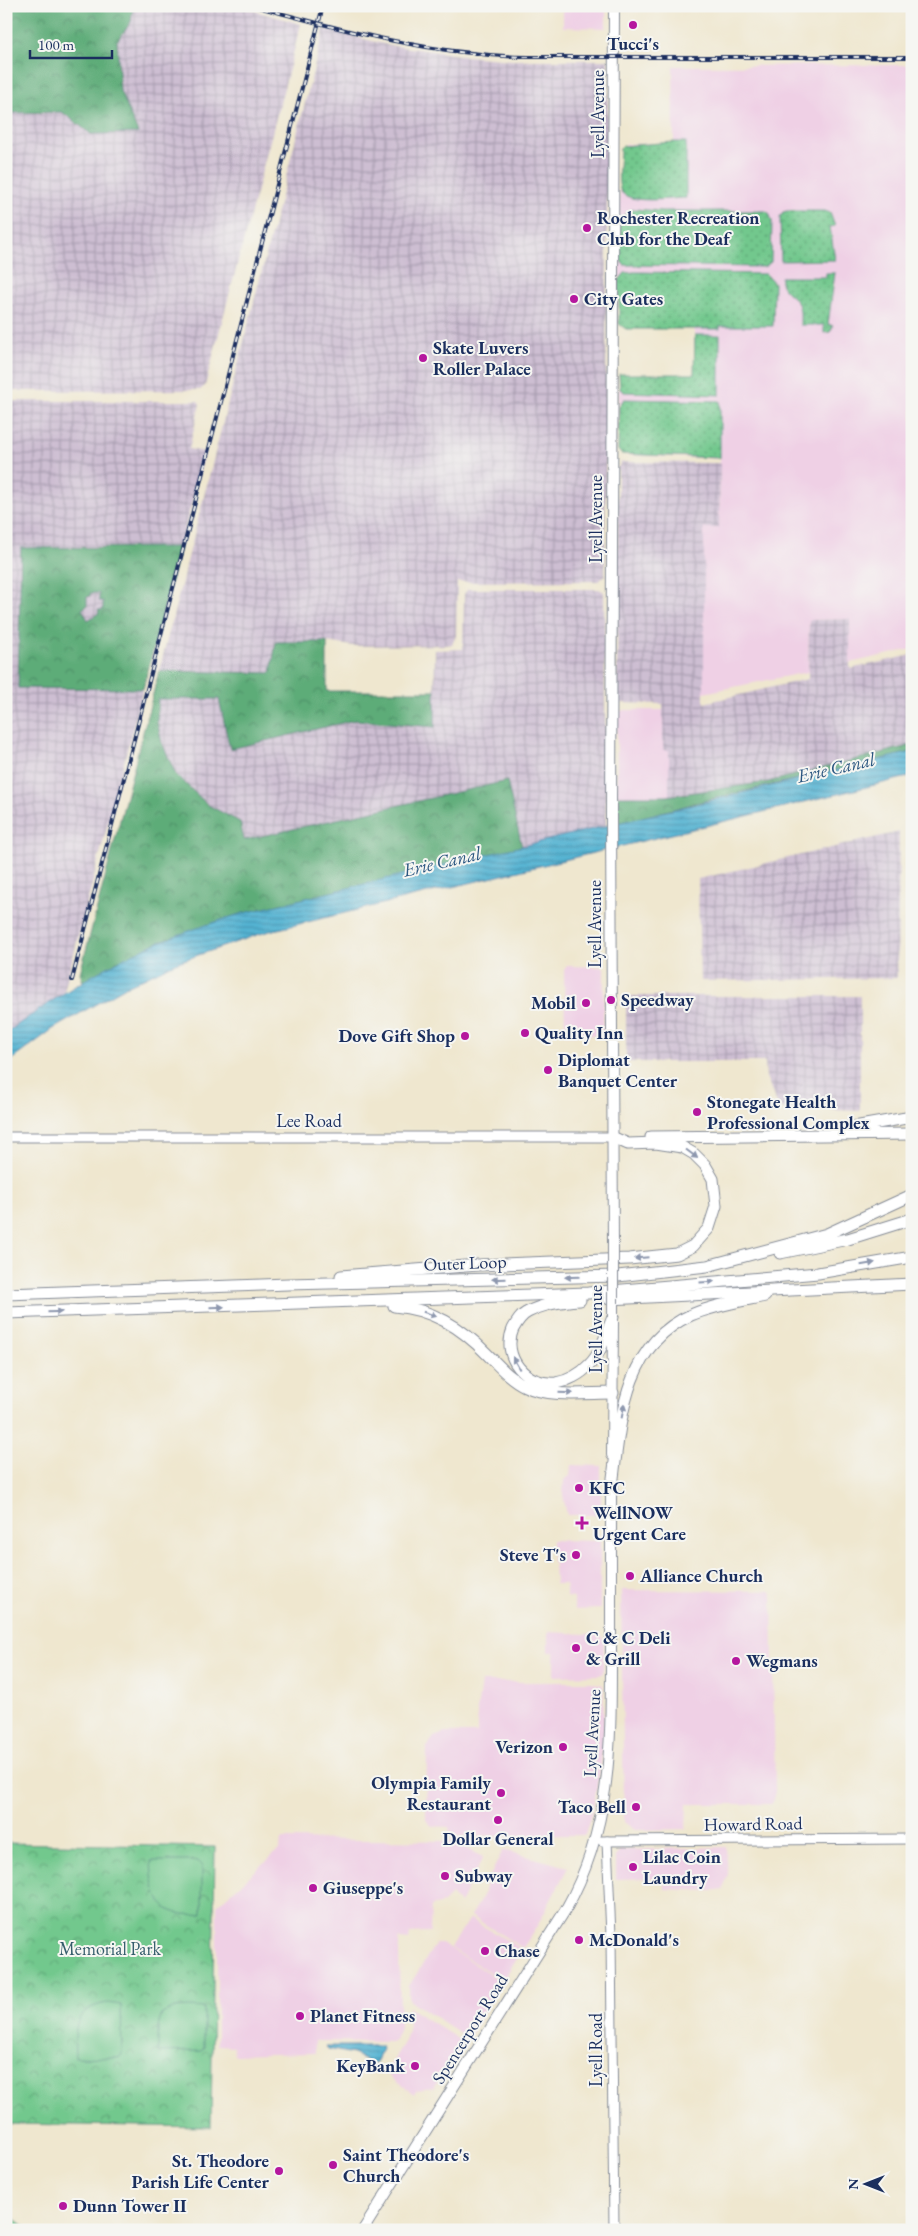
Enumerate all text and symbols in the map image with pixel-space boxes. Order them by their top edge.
marker: Tucci's [627,19,639,31]
scale bar [30,28,112,60]
place label: Tucci's [607,32,659,55]
text: 100 m [38,35,75,54]
street label: Lyell Avenue [586,70,609,158]
place label: Rochester Recreation Club for the Deaf [597,206,759,250]
marker: Rochester Recreation Club for the Deaf [581,222,593,234]
place label: City Gates [584,287,663,310]
marker: City Gates [568,293,580,305]
place label: Skate Luvers Roller Palace [433,336,531,380]
marker: Skate Luvers Roller Palace [417,352,429,364]
street label: Lyell Avenue [584,475,607,563]
water label: Erie Canal [794,746,878,789]
water label: Erie Canal [400,840,484,883]
street label: Lyell Avenue [583,880,606,968]
place label: Speedway [621,988,694,1011]
place label: Mobil [531,991,576,1014]
marker: Speedway [605,994,617,1006]
marker: Mobil [580,997,592,1009]
place label: Quality Inn [535,1021,624,1044]
place label: Dove Gift Shop [339,1024,455,1047]
marker: Quality Inn [519,1027,531,1039]
marker: Dove Gift Shop [459,1030,471,1042]
place label: Diplomat Banquet Center [558,1048,678,1092]
marker: Diplomat Banquet Center [542,1064,554,1076]
place label: Stonegate Health Professional Complex [707,1090,870,1134]
marker: Stonegate Health Professional Complex [691,1106,703,1118]
street label: Lee Road [276,1109,343,1132]
one-way arrow [685,1149,699,1159]
street label: Outer Loop [423,1250,507,1275]
one-way arrow [632,1254,648,1262]
one-way arrow [860,1260,876,1268]
one-way arrow [564,1273,580,1281]
one-way arrow [490,1275,506,1283]
one-way arrow [699,1278,715,1286]
street label: Lyell Avenue [584,1285,607,1373]
one-way arrow [210,1303,226,1311]
one-way arrow [47,1307,63,1315]
one-way arrow [423,1310,438,1318]
one-way arrow [512,1356,520,1371]
one-way arrow [558,1389,574,1397]
one-way arrow [620,1403,628,1419]
place label: KFC [589,1476,625,1499]
marker: KFC [573,1482,585,1494]
place label: WellNOW Urgent Care [593,1501,687,1545]
marker: WellNOW Urgent Care [575,1516,589,1530]
place label: Steve T's [500,1543,566,1566]
marker: Steve T's [570,1549,582,1561]
place label: Alliance Church [639,1564,763,1587]
marker: Alliance Church [624,1570,636,1582]
place label: C & C Deli & Grill [586,1626,671,1670]
marker: C & C Deli & Grill [570,1642,582,1654]
place label: Wegmans [746,1649,818,1672]
marker: Wegmans [730,1655,742,1667]
street label: Lyell Avenue [578,1688,605,1777]
place label: Verizon [495,1735,553,1758]
marker: Verizon [557,1741,569,1753]
place label: Olympia Family Restaurant [371,1771,491,1815]
marker: Olympia Family Restaurant [495,1787,507,1799]
place label: Taco Bell [558,1795,626,1818]
marker: Taco Bell [630,1801,642,1813]
street label: Howard Road [703,1811,804,1836]
marker: Dollar General [492,1814,504,1826]
place label: Dollar General [442,1827,554,1850]
place label: Lilac Coin Laundry [643,1845,721,1889]
marker: Lilac Coin Laundry [627,1861,639,1873]
place label: Subway [455,1864,513,1887]
marker: Subway [439,1870,451,1882]
place label: Giuseppe's [323,1876,403,1899]
marker: Giuseppe's [307,1882,319,1894]
place label: McDonald's [589,1928,679,1951]
marker: McDonald's [573,1934,585,1946]
park label: Memorial Park [59,1937,162,1960]
place label: Chase [495,1939,540,1962]
marker: Chase [479,1945,491,1957]
street label: Spencerport Road [427,1969,513,2088]
place label: Planet Fitness [310,2004,415,2027]
marker: Planet Fitness [294,2010,306,2022]
street label: Lyell Road [584,2012,607,2087]
place label: KeyBank [336,2054,406,2077]
marker: KeyBank [409,2060,421,2072]
place label: Saint Theodore's Church [343,2143,469,2187]
place label: St. Theodore Parish Life Center [132,2149,270,2193]
north arrow [840,2158,890,2208]
marker: Saint Theodore's Church [327,2159,339,2171]
marker: St. Theodore Parish Life Center [273,2165,285,2177]
text: N [844,2178,862,2190]
place label: Dunn Tower II [73,2194,187,2217]
marker: Dunn Tower II [57,2200,69,2212]

